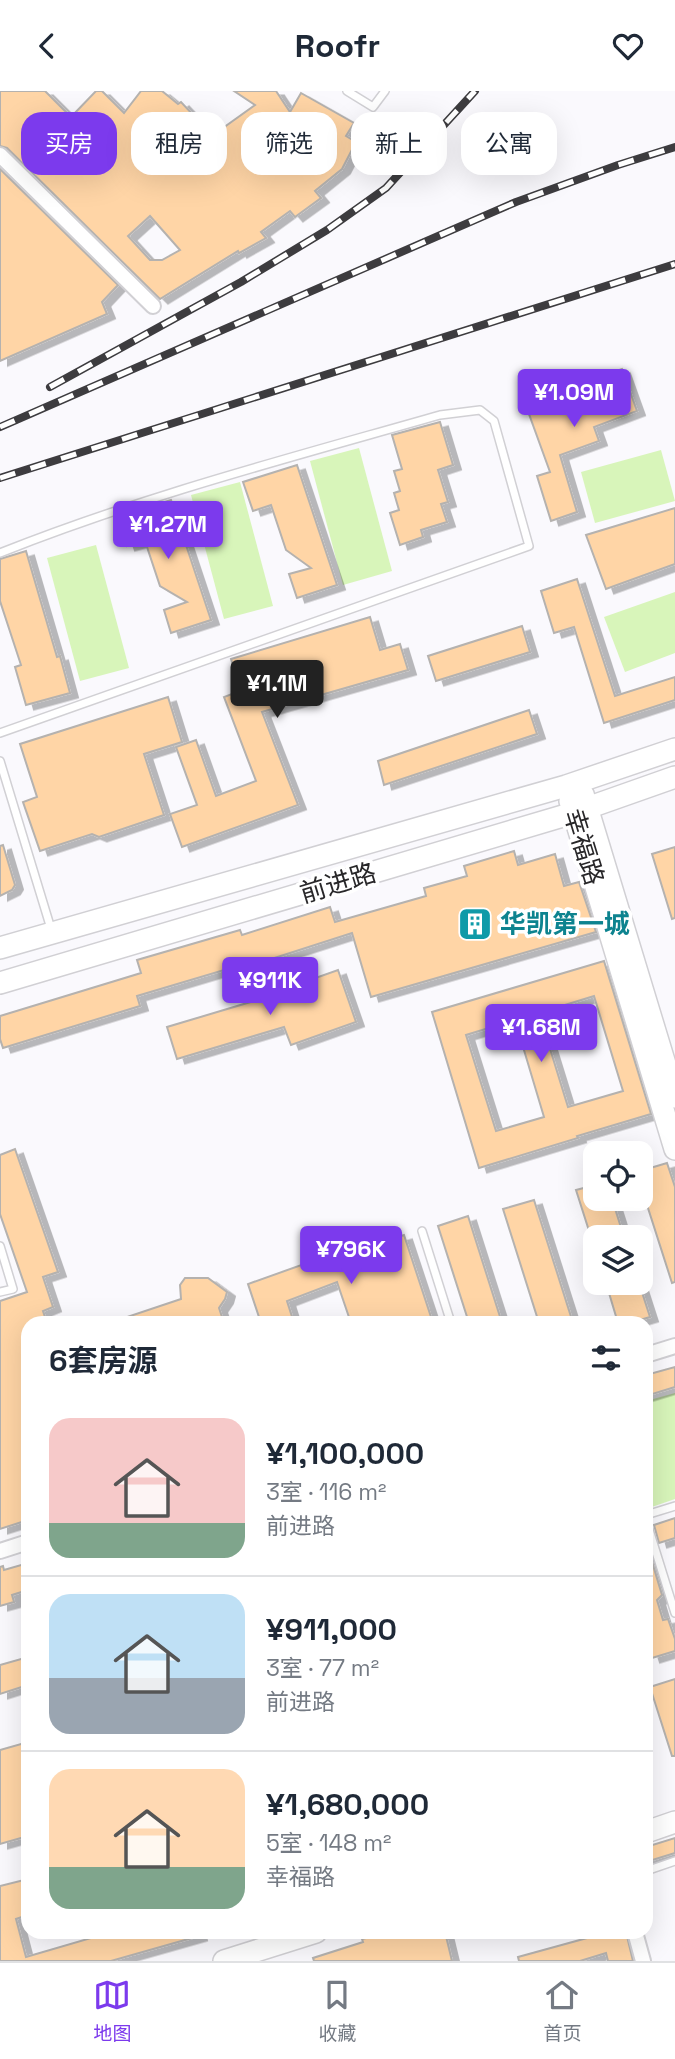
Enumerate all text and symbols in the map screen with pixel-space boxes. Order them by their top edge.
text: Roofr [295,26,380,66]
icon: back [28,27,66,65]
icon: heart [609,27,647,65]
chip: 买房 [21,112,117,175]
chip: 租房 [131,112,227,175]
chip: 筛选 [241,112,337,175]
chip: 新上 [351,112,447,175]
chip: 公寓 [461,112,557,175]
pin: ¥1.09M [517,369,631,429]
text: ¥1.09M [534,377,614,407]
pin: ¥1.27M [111,501,225,561]
text: ¥1.27M [129,509,207,539]
pin: ¥1.1M [228,661,326,720]
text: ¥1.1M [247,668,308,698]
street label: 幸福路 [556,805,612,889]
street label: 前进路 [296,855,380,911]
building icon: 华凯第一城 [456,905,494,943]
place label: 华凯第一城 [500,907,630,941]
pin: ¥911K [221,957,319,1017]
text: ¥911K [238,965,302,995]
pin: ¥1.68M [484,1005,598,1064]
text: ¥1.68M [501,1012,581,1042]
map controls [583,1141,653,1295]
button: locate [583,1141,653,1211]
button: layers [583,1225,653,1295]
pin: ¥796K [302,1227,400,1286]
text: ¥796K [316,1234,386,1264]
icon: filters [587,1339,625,1377]
text: 6套房源 [49,1341,158,1380]
text: ¥1,100,000 [266,1434,424,1473]
icon: home [105,1446,189,1530]
text: 3室 · 116 m² [266,1477,386,1507]
text: 前进路 [266,1511,335,1541]
text: ¥911,000 [266,1610,397,1649]
icon: home [105,1622,189,1706]
text: 3室 · 77 m² [266,1653,379,1683]
text: 前进路 [266,1687,335,1717]
text: ¥1,680,000 [266,1785,429,1824]
icon: home [105,1797,189,1881]
text: 5室 · 148 m² [266,1828,391,1858]
text: 幸福路 [266,1862,335,1892]
tab: 地图 [93,1976,132,2046]
tab: 收藏 [318,1976,357,2046]
tab: 首页 [543,1976,582,2046]

